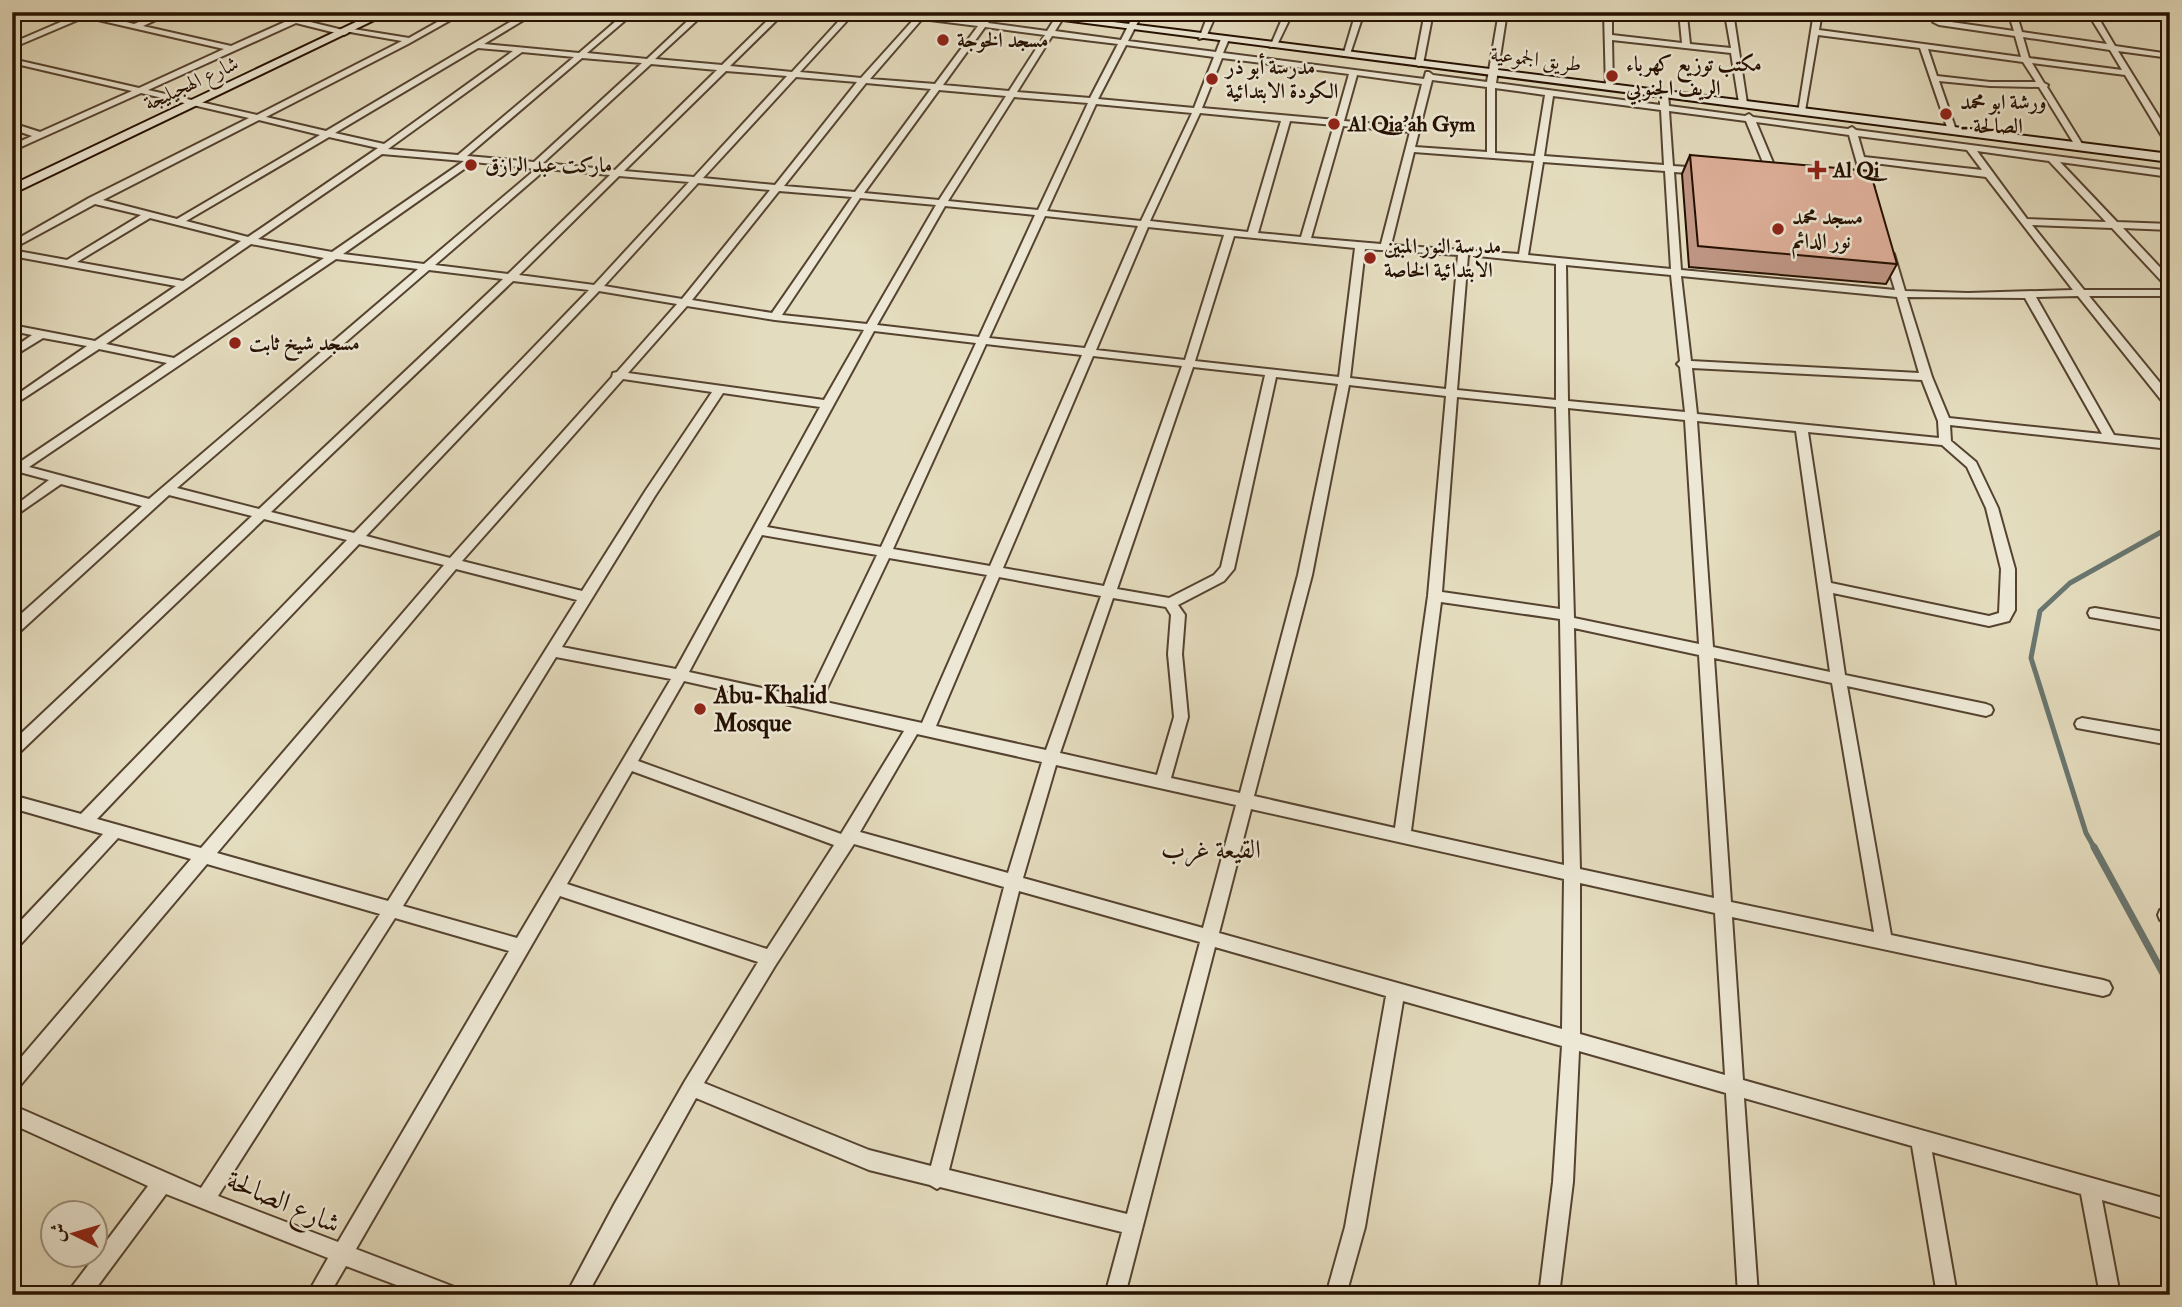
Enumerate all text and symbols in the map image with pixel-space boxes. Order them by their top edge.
place label: مسجد الخوجة [957,27,1048,54]
marker: مسجد الخوجة [935,32,951,48]
street label: طريق الجموعية [1489,41,1583,78]
street label: شارع الهجيليجة [139,50,245,121]
place label: مكتب توزيع كهرباء الريف الجنوبي [1625,51,1762,106]
place label: مدرسة أبو ذر الكودة الابتدائية [1224,53,1338,105]
marker: مكتب توزيع كهرباء الريف الجنوبي [1604,68,1620,84]
marker: مدرسة أبو ذر الكودة الابتدائية [1204,71,1220,87]
place label: ورشة ابو محمد - الصالحة [1960,89,2047,140]
marker: ورشة ابو محمد - الصالحة [1938,106,1954,122]
place label: Al Qia'ah Gym [1347,111,1476,138]
marker: Al Qia'ah Gym [1326,116,1342,132]
place label: ماركت عبد الرازق [485,152,612,179]
marker: ماركت عبد الرازق [463,157,479,173]
place label: Al Qi [1832,157,1888,184]
marker: Al Qi [1807,160,1827,180]
place label: مسجد محمد نور الدائم [1792,204,1863,259]
marker: مسجد محمد نور الدائم [1770,221,1786,237]
place label: مدرسة النور المبين الابتدائية الخاصة [1384,233,1501,284]
marker: مدرسة النور المبين الابتدائية الخاصة [1362,250,1378,266]
place label: مسجد شيخ ثابت [249,330,360,362]
marker: مسجد شيخ ثابت [227,335,243,351]
place label: Abu-Khalid Mosque [713,680,827,739]
marker: Abu-Khalid Mosque [692,701,708,717]
district label: القيعة غرب [1161,834,1261,867]
street label: شارع الصالحة [219,1163,346,1247]
north arrow [38,1198,108,1268]
text: ش [45,1222,71,1243]

